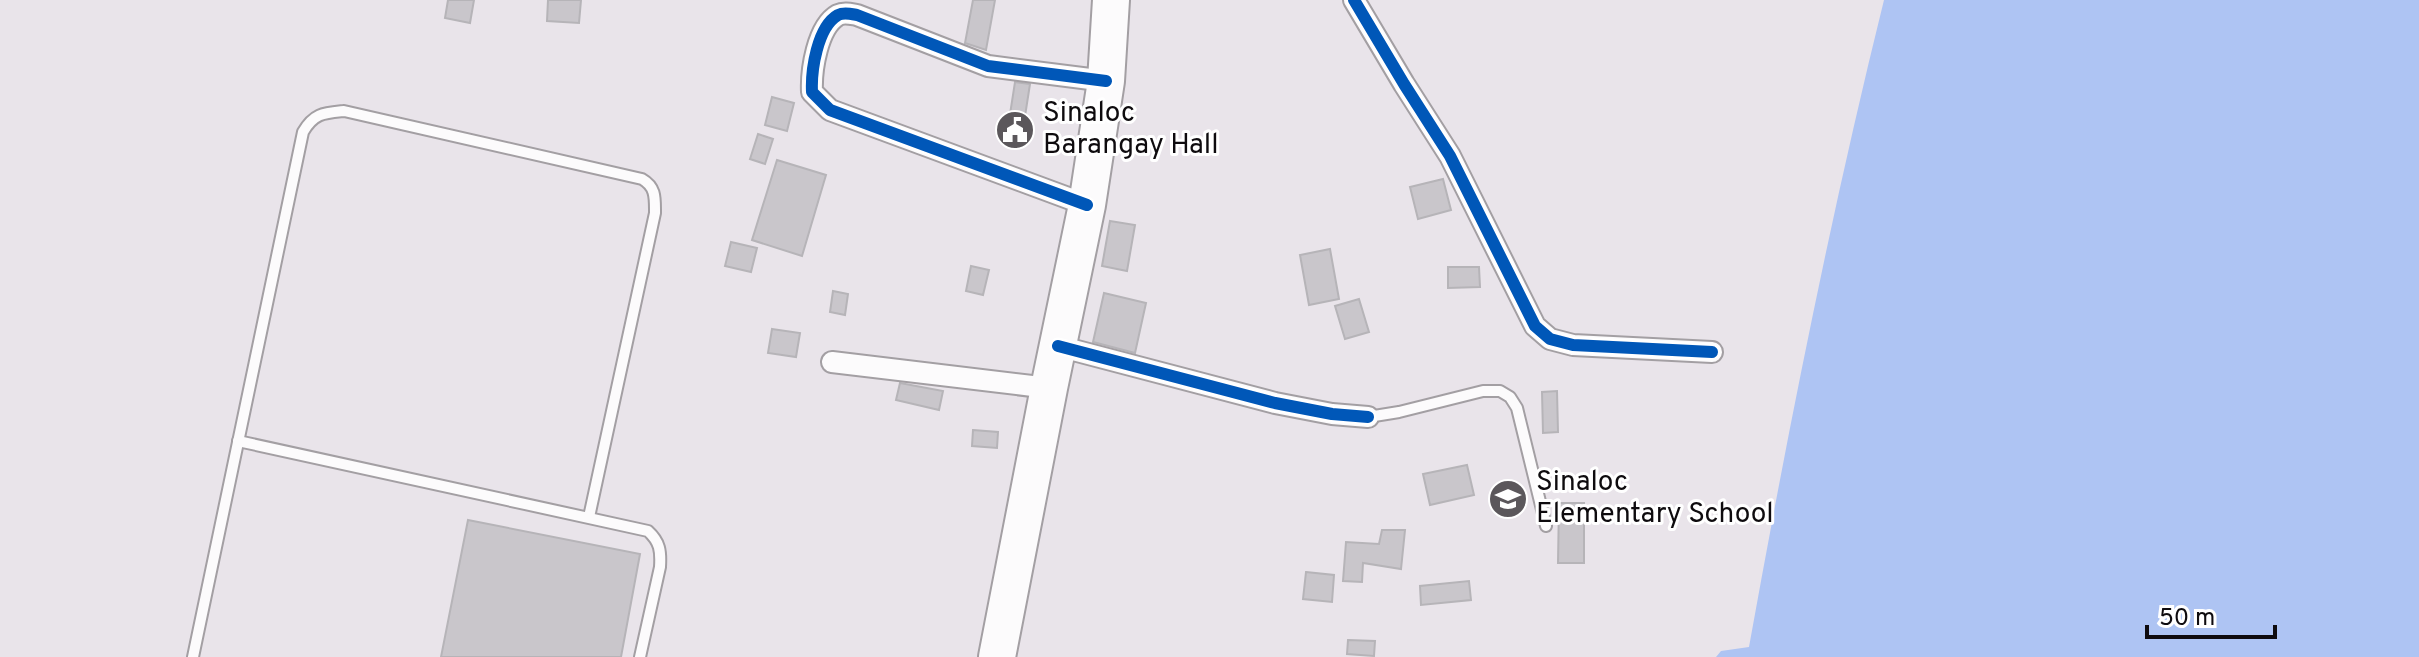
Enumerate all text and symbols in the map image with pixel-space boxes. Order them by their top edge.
place label: Sinaloc Barangay Hall [1043,96,1219,164]
public building icon: Sinaloc Barangay Hall [994,109,1036,151]
place label: Sinaloc Elementary School [1536,465,1774,533]
school or university icon: Sinaloc Elementary School [1487,478,1529,520]
scale bar [2147,589,2275,639]
text: 50 m [2159,604,2215,634]

